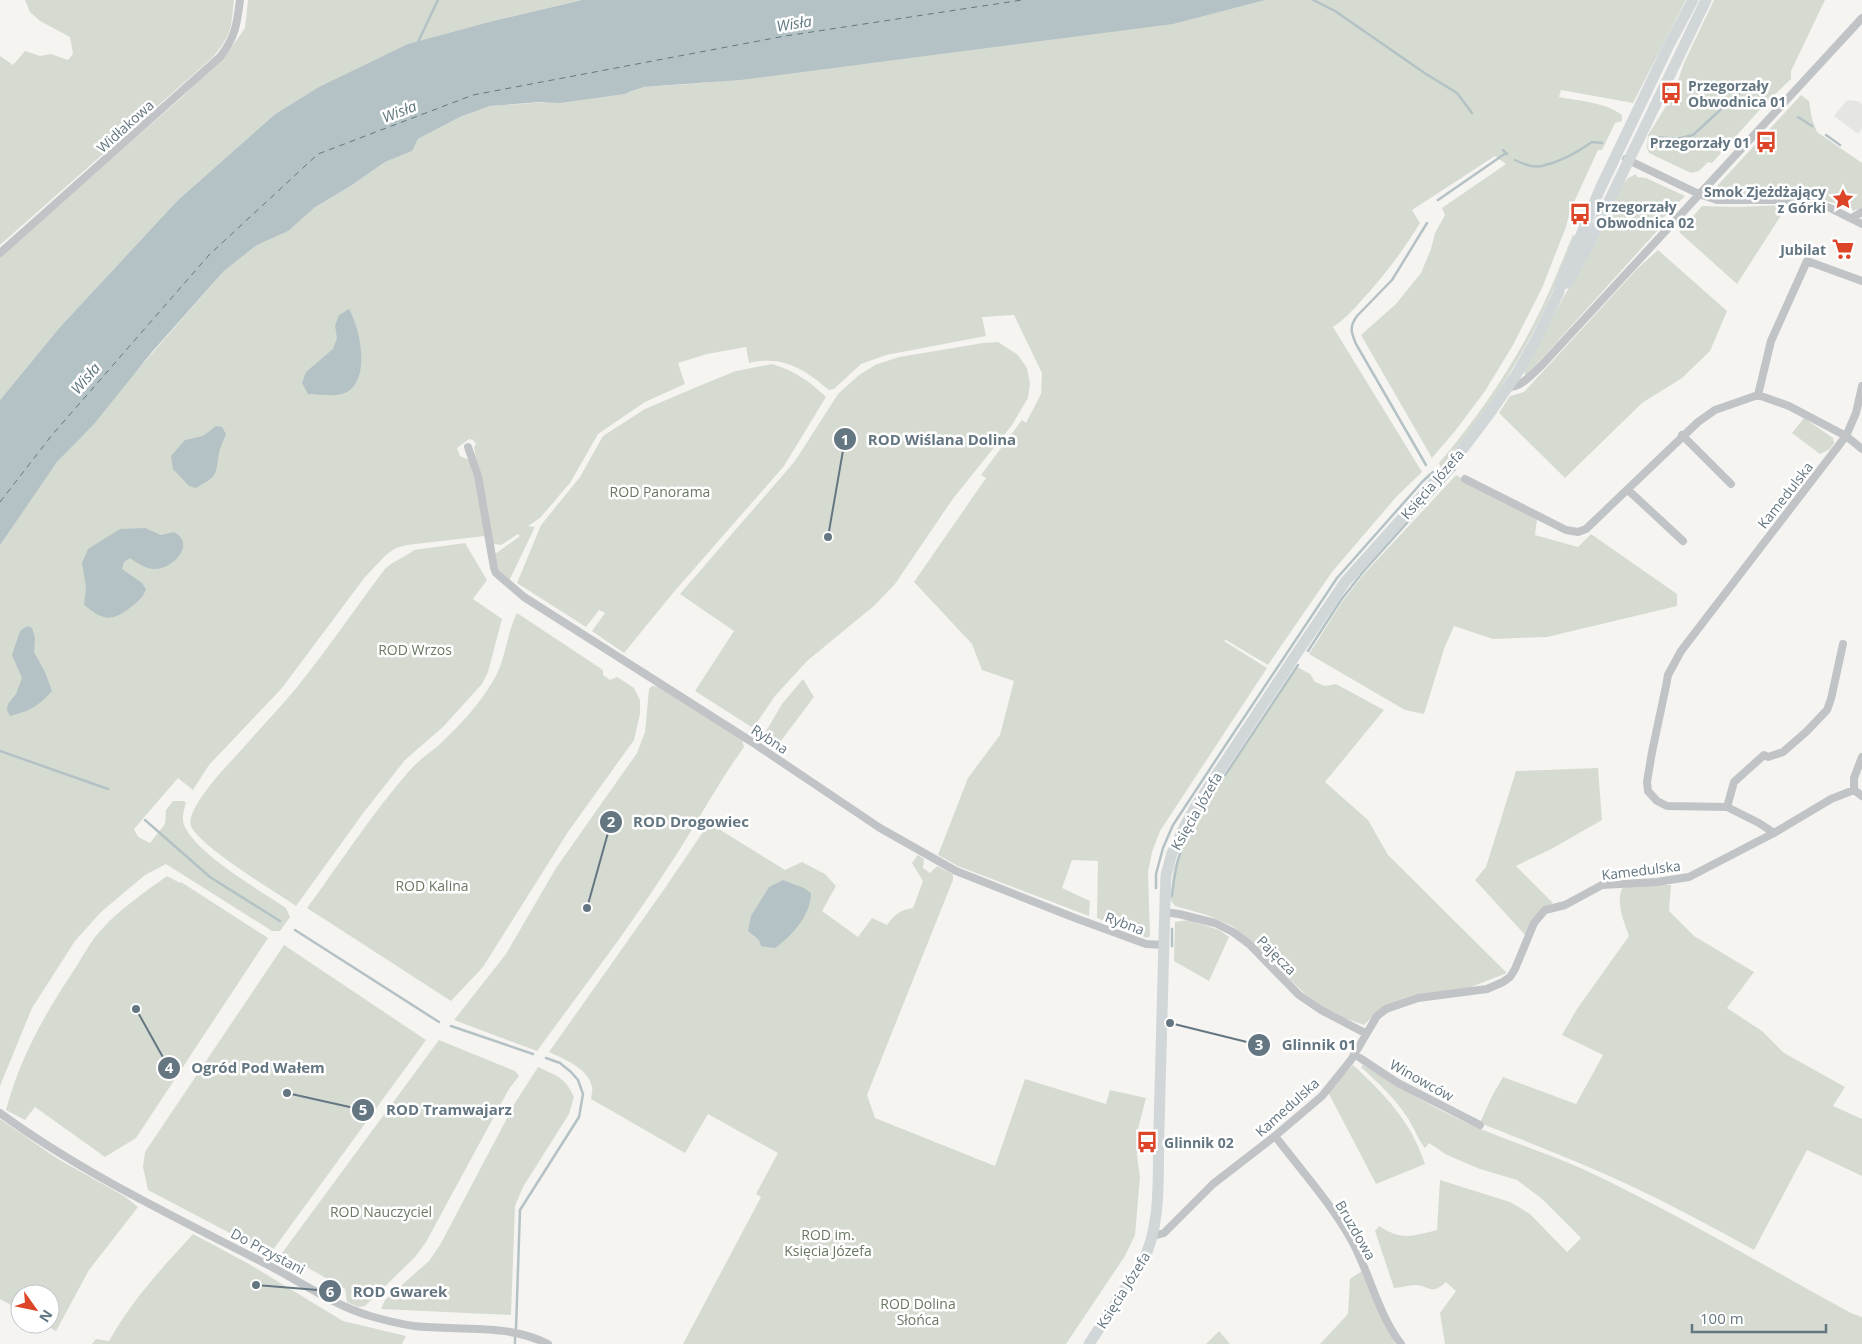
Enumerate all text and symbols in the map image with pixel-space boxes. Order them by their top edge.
water label: Wisła [775,10,814,36]
place label: Przegorzały Obwodnica 01 [1688,76,1786,111]
bus stop icon: Przegorzały Obwodnica 01 [1658,80,1684,106]
street label: Widłakowa [92,95,158,157]
water label: Wisła [379,95,420,127]
bus stop icon: Przegorzały 01 [1753,129,1779,155]
place label: Przegorzały 01 [1650,133,1750,152]
place label: Smok Zjeżdżający z Górki [1704,182,1826,217]
place icon: Smok Zjeżdżający z Górki [1830,186,1856,212]
place label: Przegorzały Obwodnica 02 [1596,197,1694,232]
bus stop icon: Przegorzały Obwodnica 02 [1567,201,1593,227]
supermarket icon: Jubilat [1830,236,1856,262]
place label: Jubilat [1778,240,1826,259]
water label: Wisła [66,358,104,398]
callout: ROD Wiślana Dolina [832,424,1026,454]
text: 1 [841,429,849,449]
text: ROD Wiślana Dolina [868,429,1016,449]
street label: Księcia Józefa [1396,445,1468,523]
street label: Kamedulska [1753,458,1817,532]
park label: ROD Panorama [610,482,710,501]
park label: ROD Wrzos [378,640,452,659]
street label: Rybna [748,720,792,758]
street label: Księcia Józefa [1166,768,1226,854]
callout: ROD Drogowiec [598,807,759,837]
text: 2 [607,811,616,831]
text: ROD Drogowiec [633,811,749,831]
street label: Kamedulska [1600,856,1682,884]
park label: ROD Kalina [395,876,469,895]
street label: Rybna [1103,907,1147,939]
street label: Pajęcza [1253,931,1301,979]
callout: Glinnik 01 [1247,1030,1366,1060]
text: 3 [1255,1034,1263,1054]
text: Glinnik 01 [1282,1034,1356,1054]
callout: Ogród Pod Wałem [156,1053,335,1083]
street label: Winowców [1387,1055,1457,1105]
text: 4 [165,1057,174,1077]
text: Ogród Pod Wałem [191,1057,325,1077]
street label: Kamedulska [1251,1073,1323,1141]
callout: ROD Tramwajarz [351,1095,522,1125]
text: 5 [359,1099,367,1119]
text: ROD Tramwajarz [386,1099,512,1119]
bus stop icon: Glinnik 02 [1134,1129,1160,1155]
place label: Glinnik 02 [1164,1133,1234,1152]
street label: Bruzdowa [1331,1197,1381,1263]
park label: ROD Nauczyciel [330,1202,432,1221]
street label: Do Przystani [228,1223,308,1279]
park label: ROD im. Księcia Józefa [784,1225,872,1260]
street label: Księcia Józefa [1092,1248,1154,1332]
callout: ROD Gwarek [317,1276,457,1306]
text: 6 [326,1281,335,1301]
text: ROD Gwarek [353,1281,448,1301]
north arrow [10,1284,60,1334]
park label: ROD Dolina Słońca [880,1294,956,1329]
scale bar [1692,1302,1826,1334]
text: N [35,1306,57,1326]
text: 100 m [1700,1308,1744,1328]

